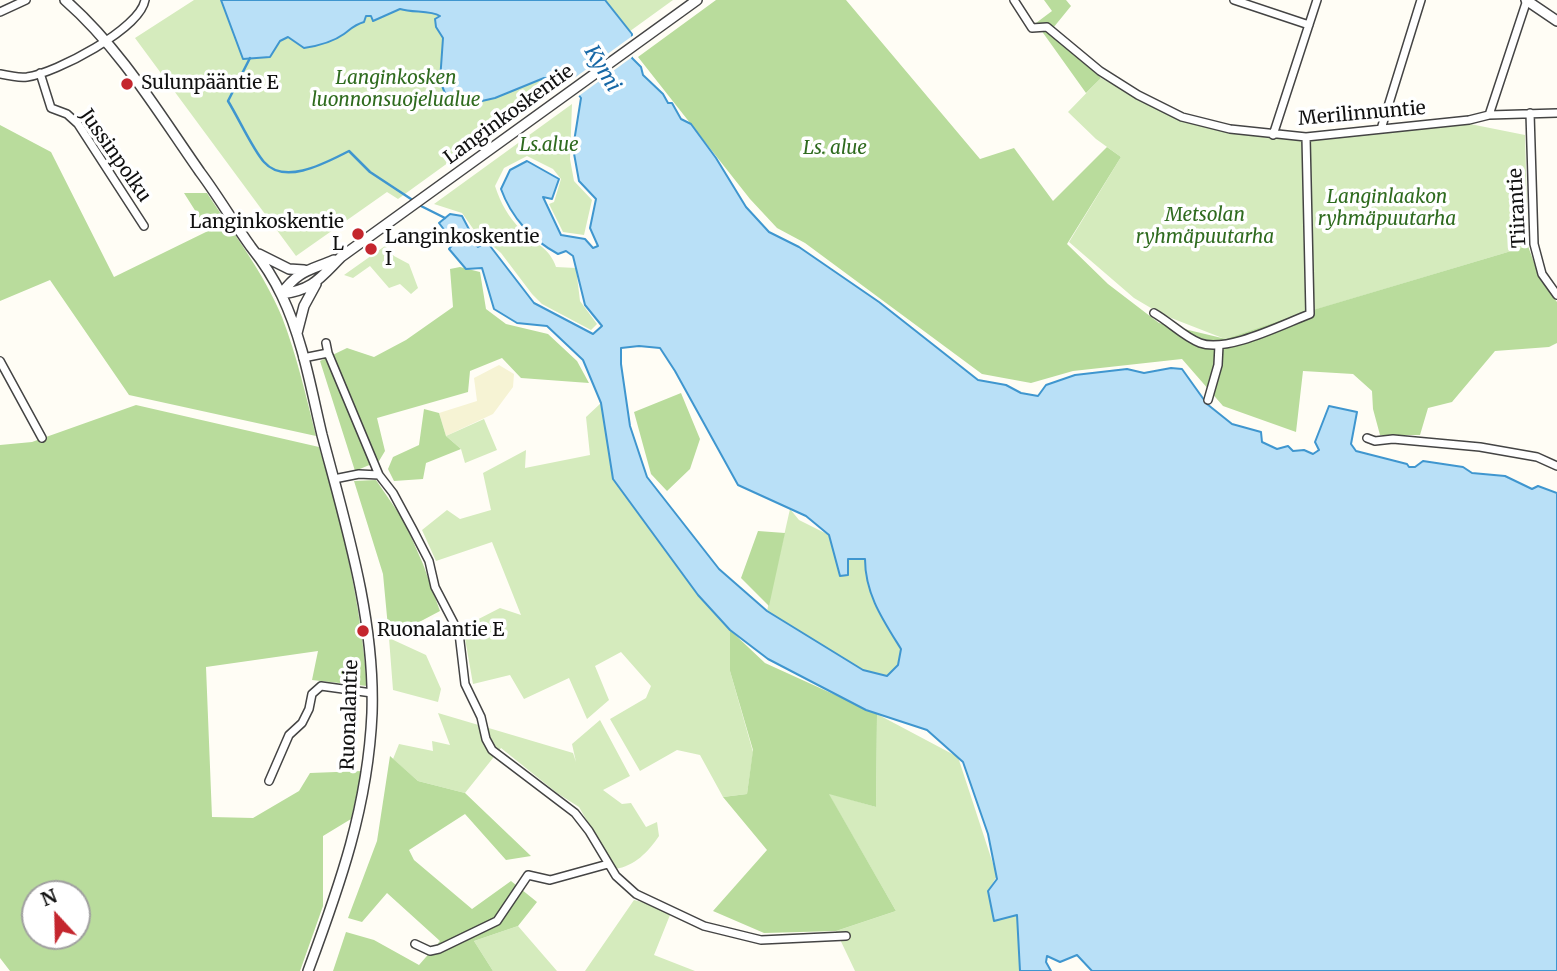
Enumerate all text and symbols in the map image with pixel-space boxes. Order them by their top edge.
water label: Kymi [578,41,626,97]
street label: Langinkoskentie [440,60,578,170]
park label: Langinkosken luonnonsuojelualue [311,68,481,112]
place label: Sulunpääntie E [141,73,279,95]
marker: Sulunpääntie E [119,76,135,92]
street label: Merilinnuntie [1297,97,1427,131]
street label: Jussinpolku [75,105,155,207]
park label: Ls.alue [519,135,579,157]
park label: Ls. alue [803,138,867,160]
street label: Tiirantie [1505,167,1531,249]
park label: Langinlaakon ryhmäpuutarha [1318,187,1456,231]
park label: Metsolan ryhmäpuutarha [1136,205,1274,249]
place label: Langinkoskentie L [190,212,344,256]
marker: Langinkoskentie L [350,226,366,242]
place label: Langinkoskentie I [385,227,539,271]
marker: Langinkoskentie I [363,241,379,257]
place label: Ruonalantie E [377,620,504,642]
marker: Ruonalantie E [355,623,371,639]
street label: Ruonalantie [337,659,363,771]
north arrow [21,880,91,950]
text: N [37,883,60,911]

